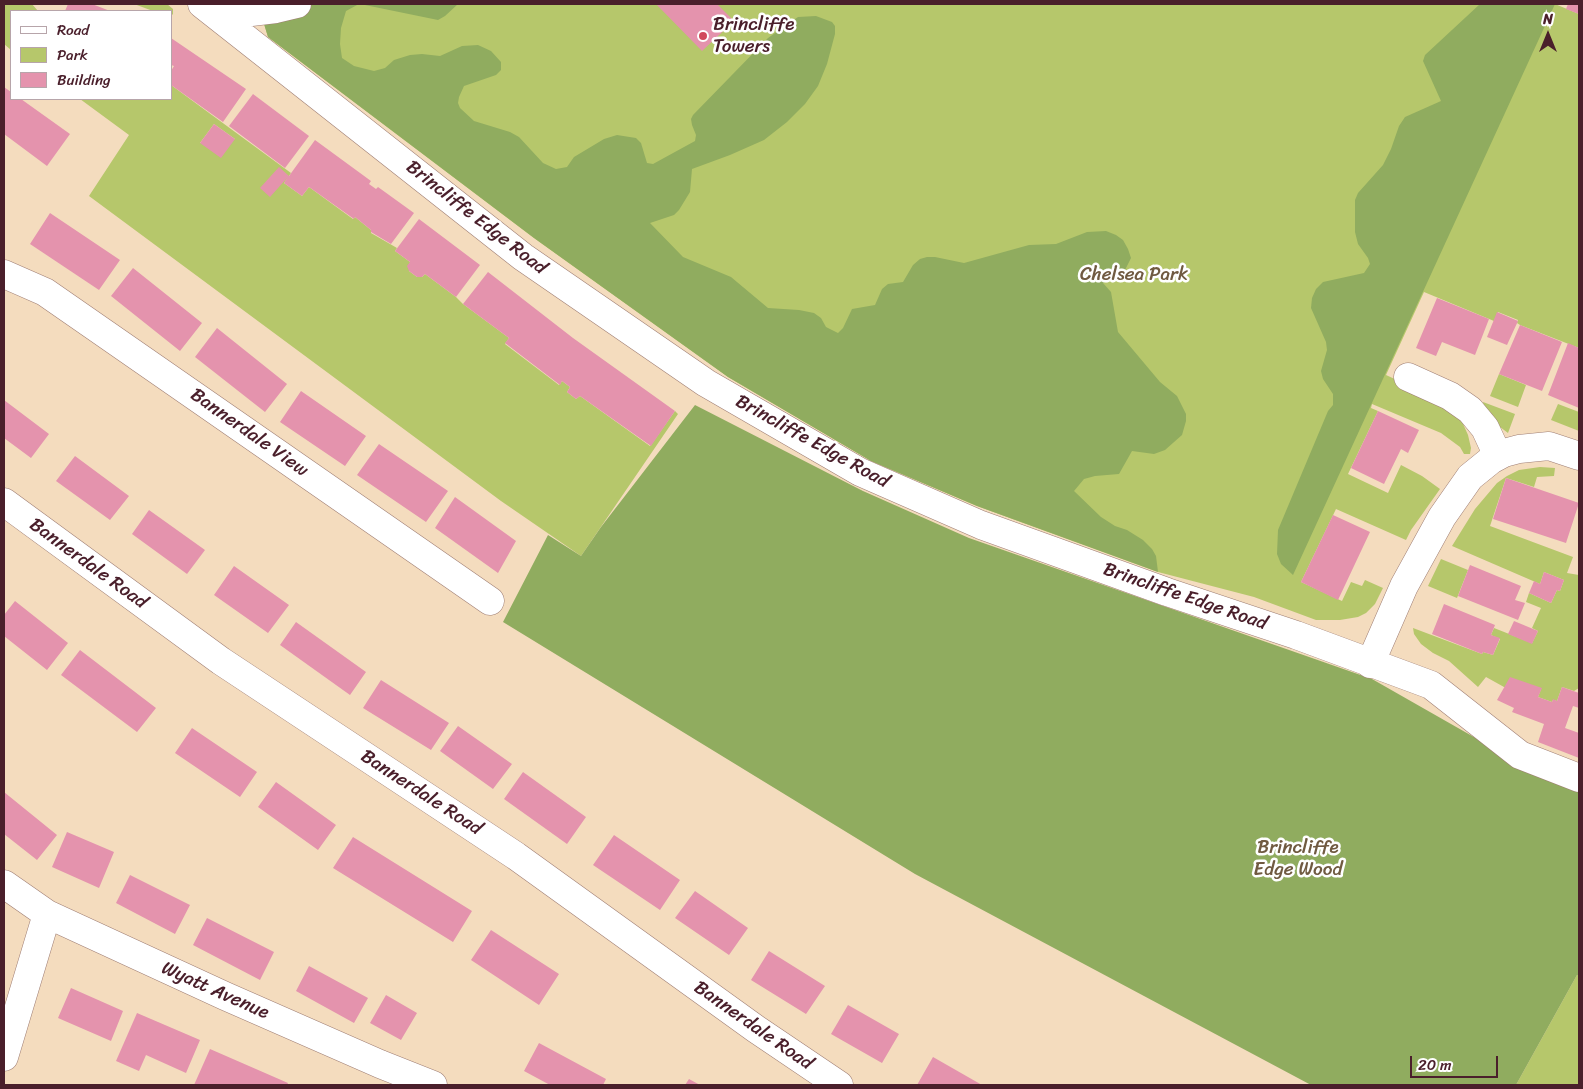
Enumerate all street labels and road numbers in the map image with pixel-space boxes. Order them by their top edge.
street label: Brincliffe Edge Road [401,156,551,280]
street label: Bannerdale View [186,384,312,482]
street label: Brincliffe Edge Road [731,390,893,494]
street label: Bannerdale Road [25,514,151,614]
street label: Brincliffe Edge Road [1100,558,1270,636]
street label: Bannerdale Road [356,745,486,841]
street label: Wyatt Avenue [158,957,272,1025]
street label: Bannerdale Road [689,977,817,1075]

